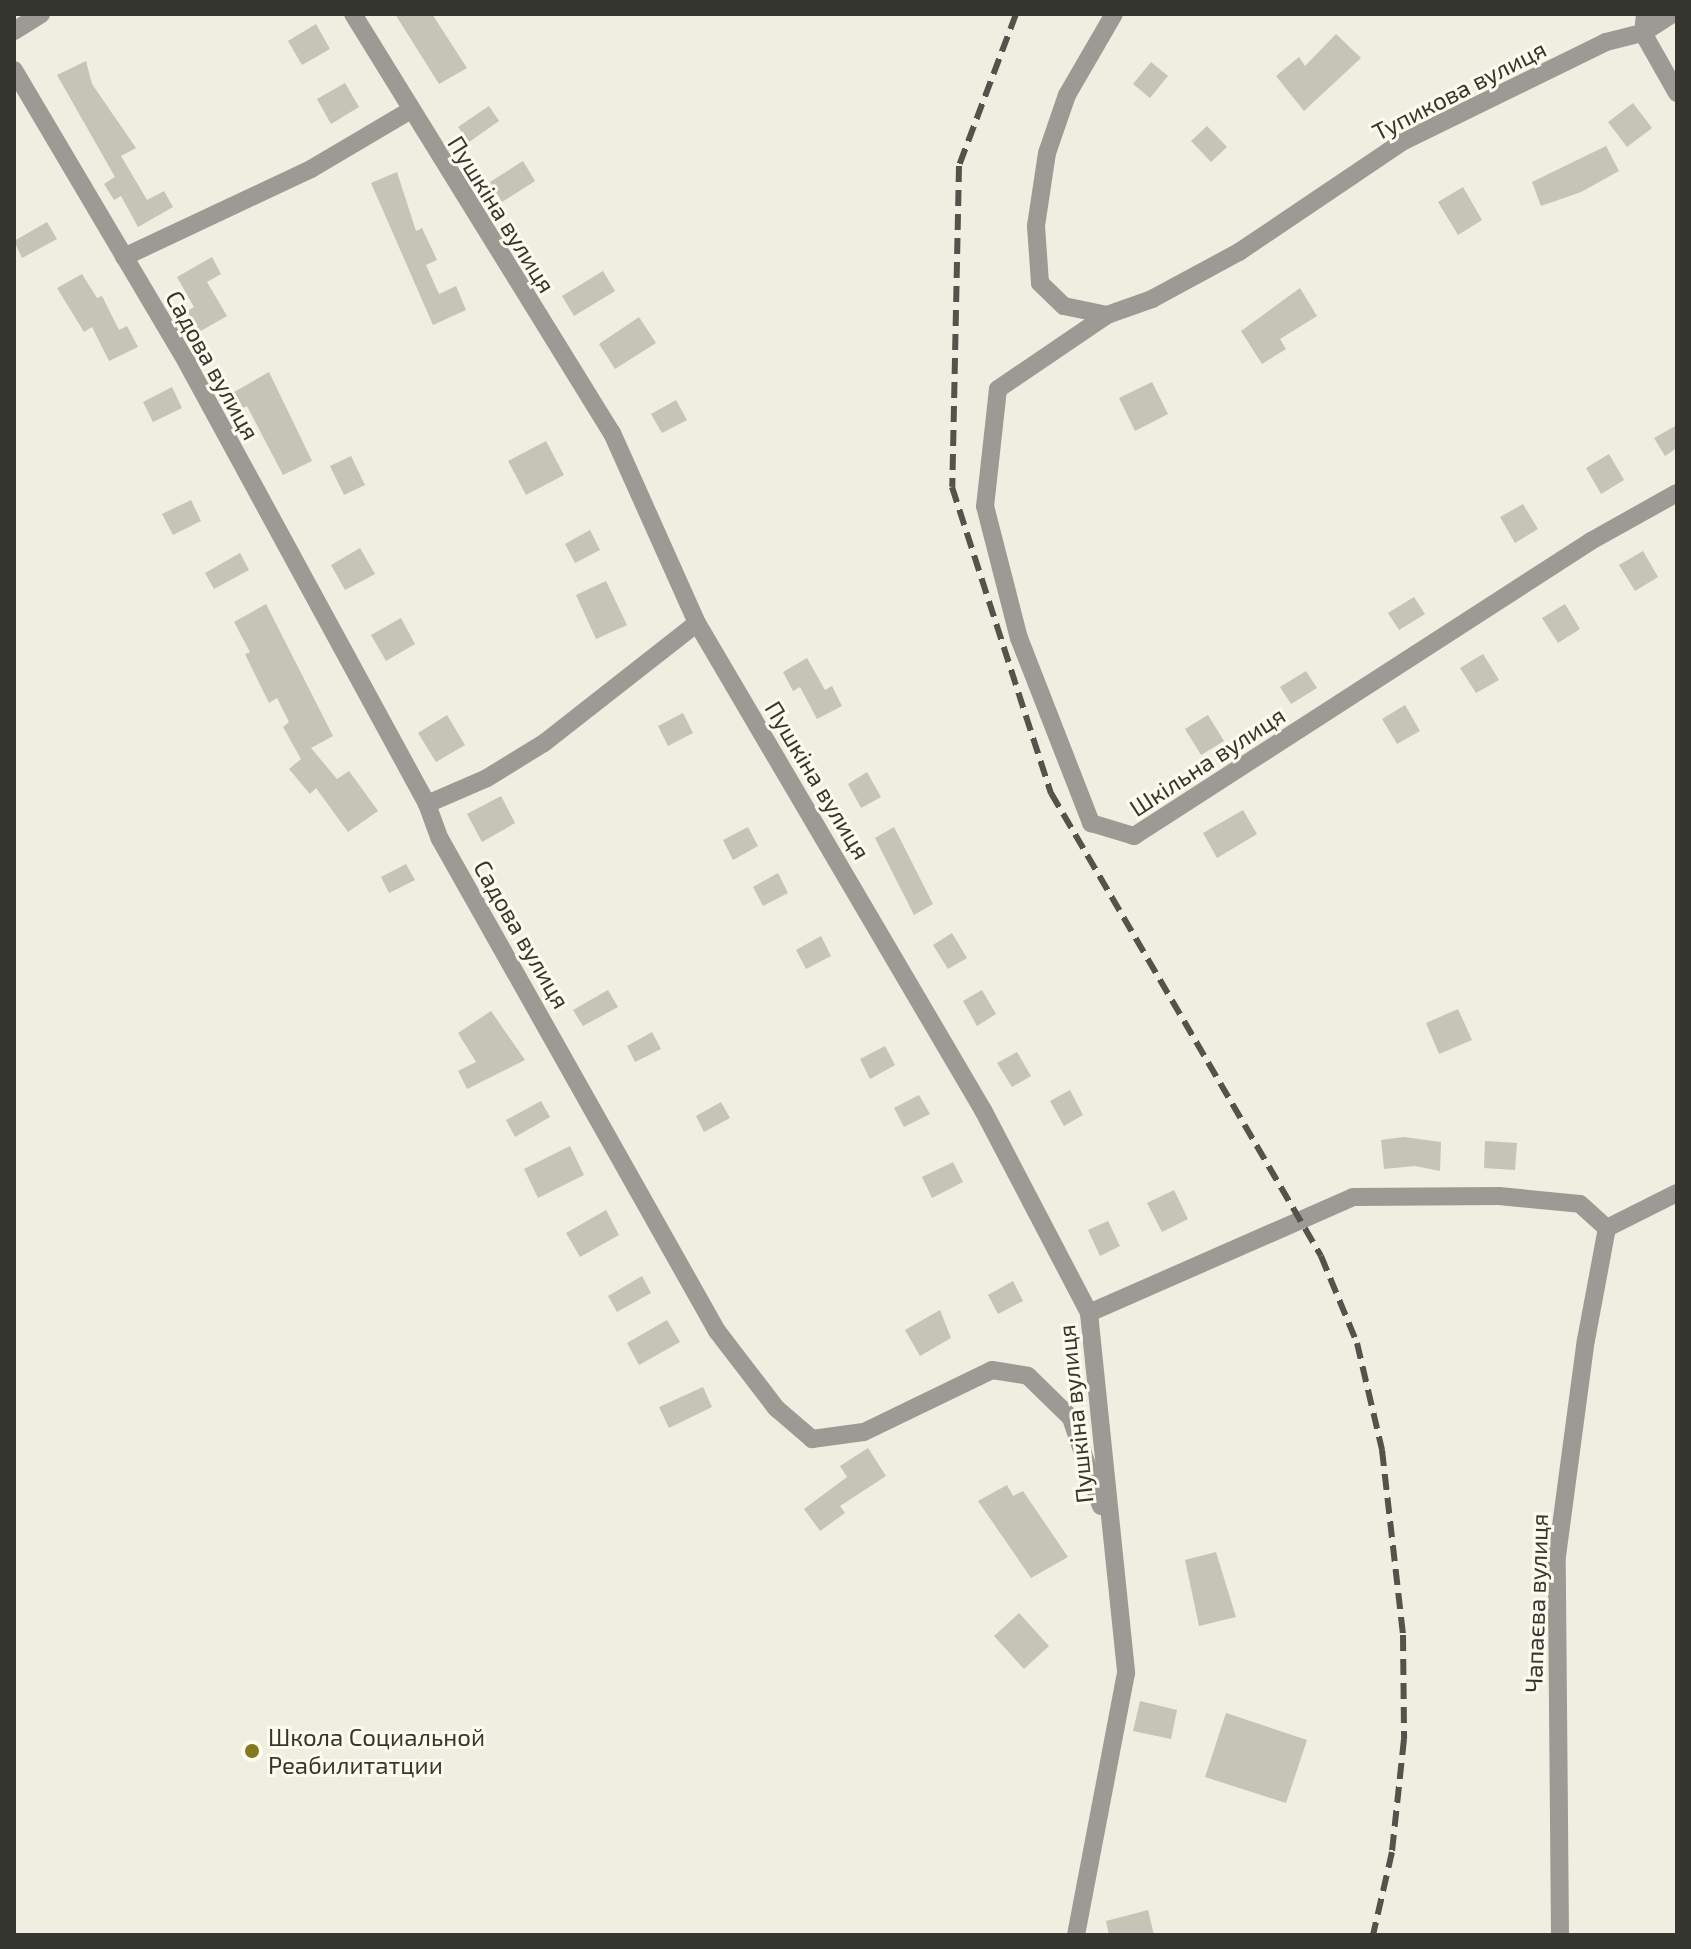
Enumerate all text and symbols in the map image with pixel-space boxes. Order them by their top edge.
street label: Тупикова вулиця [1367,34,1551,146]
street label: Пушкіна вулиця [442,130,562,298]
street label: Садова вулиця [160,285,266,445]
street label: Пушкіна вулиця [759,696,877,864]
street label: Шкільна вулиця [1124,700,1290,822]
street label: Садова вулиця [468,855,576,1013]
street label: Пушкіна вулиця [1051,1323,1099,1505]
street label: Чапаєва вулиця [1518,1513,1554,1693]
place label: Школа Социальной Реабилитатции [268,1723,485,1779]
marker: Школа Социальной Реабилитатции [243,1742,261,1760]

